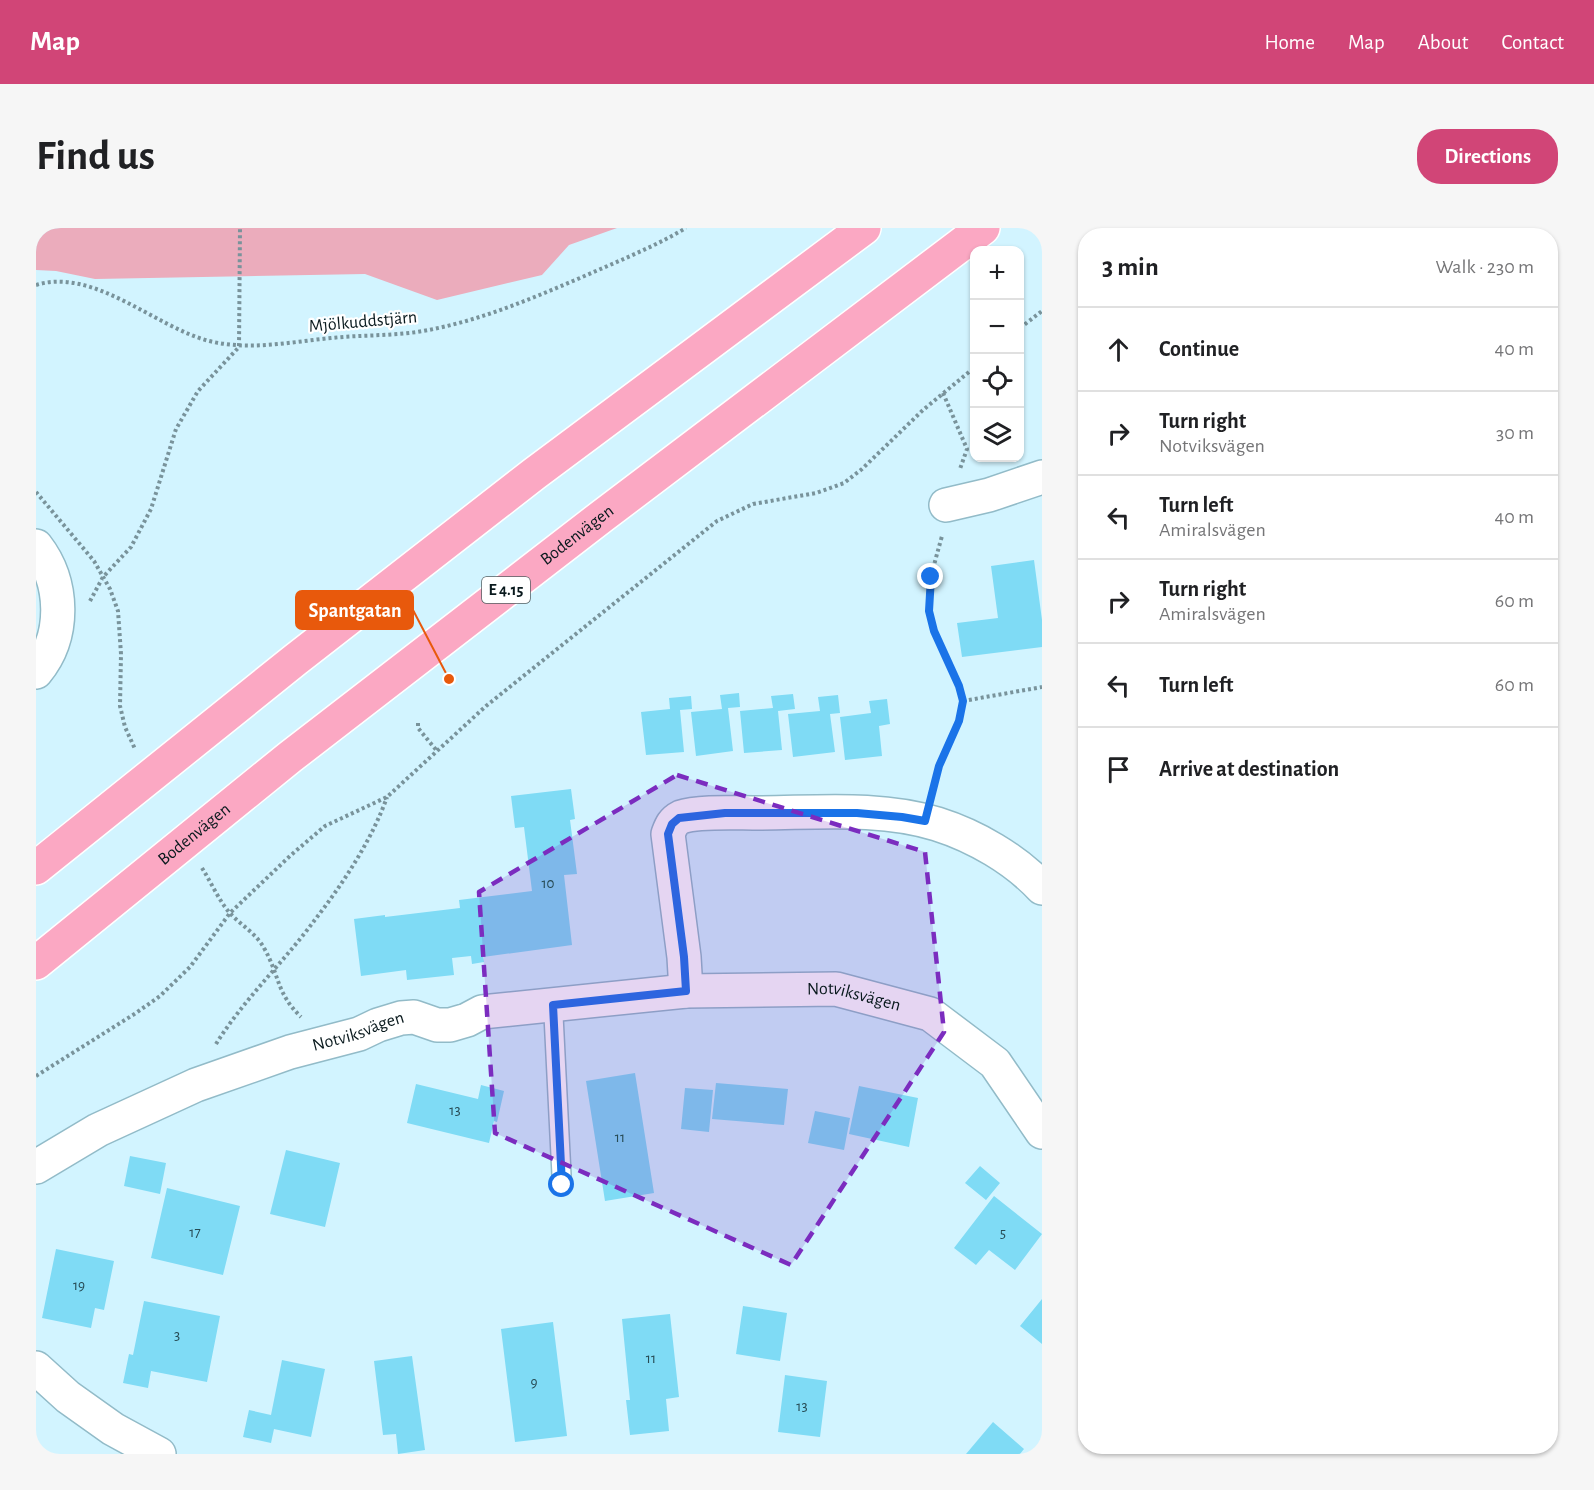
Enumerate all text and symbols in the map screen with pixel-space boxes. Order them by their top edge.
text: Map [30,28,80,56]
text: Home [1264,32,1315,53]
text: Map [1348,32,1385,53]
text: About [1418,32,1468,53]
text: Contact [1501,32,1564,53]
button: Directions [1417,129,1558,184]
text: Find us [36,135,155,177]
map controls [970,246,1024,462]
button: + [970,246,1024,300]
text: 3 min [1102,254,1159,280]
text: Walk · 230 m [1436,257,1534,277]
button: − [970,300,1024,354]
street label: Mjölkuddstjärn [308,308,418,336]
icon: ahead [1102,333,1135,366]
text: Continue [1159,338,1239,360]
text: 40 m [1495,339,1534,359]
button: locate [970,354,1024,408]
button: layers [970,408,1024,462]
text: Turn right [1159,410,1246,432]
icon: right [1102,417,1135,450]
text: 30 m [1496,423,1534,443]
text: Notviksvägen [1159,436,1265,456]
text: Turn left [1159,494,1233,516]
icon: left [1102,501,1135,534]
street label: Bodenvägen [537,502,617,569]
text: 40 m [1495,507,1534,527]
text: Amiralsvägen [1159,520,1266,540]
route end [917,563,943,589]
road number: E 4.15 [482,577,530,603]
text: Turn right [1159,578,1246,600]
icon: right [1102,585,1135,618]
callout: Spantgatan [296,591,413,629]
text: 60 m [1495,591,1534,611]
text: Spantgatan [308,601,402,621]
text: Amiralsvägen [1159,604,1266,624]
icon: left [1102,669,1135,702]
text: Turn left [1159,674,1233,696]
text: 60 m [1495,675,1534,695]
icon: arrive [1102,753,1135,786]
text: Arrive at destination [1159,758,1339,780]
street label: Bodenvägen [155,800,234,869]
house number: 10 [541,876,555,891]
street label: Notviksvägen [807,980,903,1015]
street label: Notviksvägen [311,1009,406,1055]
house number: 13 [449,1103,461,1118]
house number: 11 [615,1130,625,1145]
route start [548,1171,574,1197]
house number: 17 [189,1225,201,1240]
house number: 5 [1000,1226,1006,1241]
house number: 19 [73,1278,85,1293]
house number: 3 [174,1328,180,1343]
house number: 11 [646,1351,656,1366]
house number: 9 [530,1375,538,1390]
house number: 13 [796,1399,808,1414]

